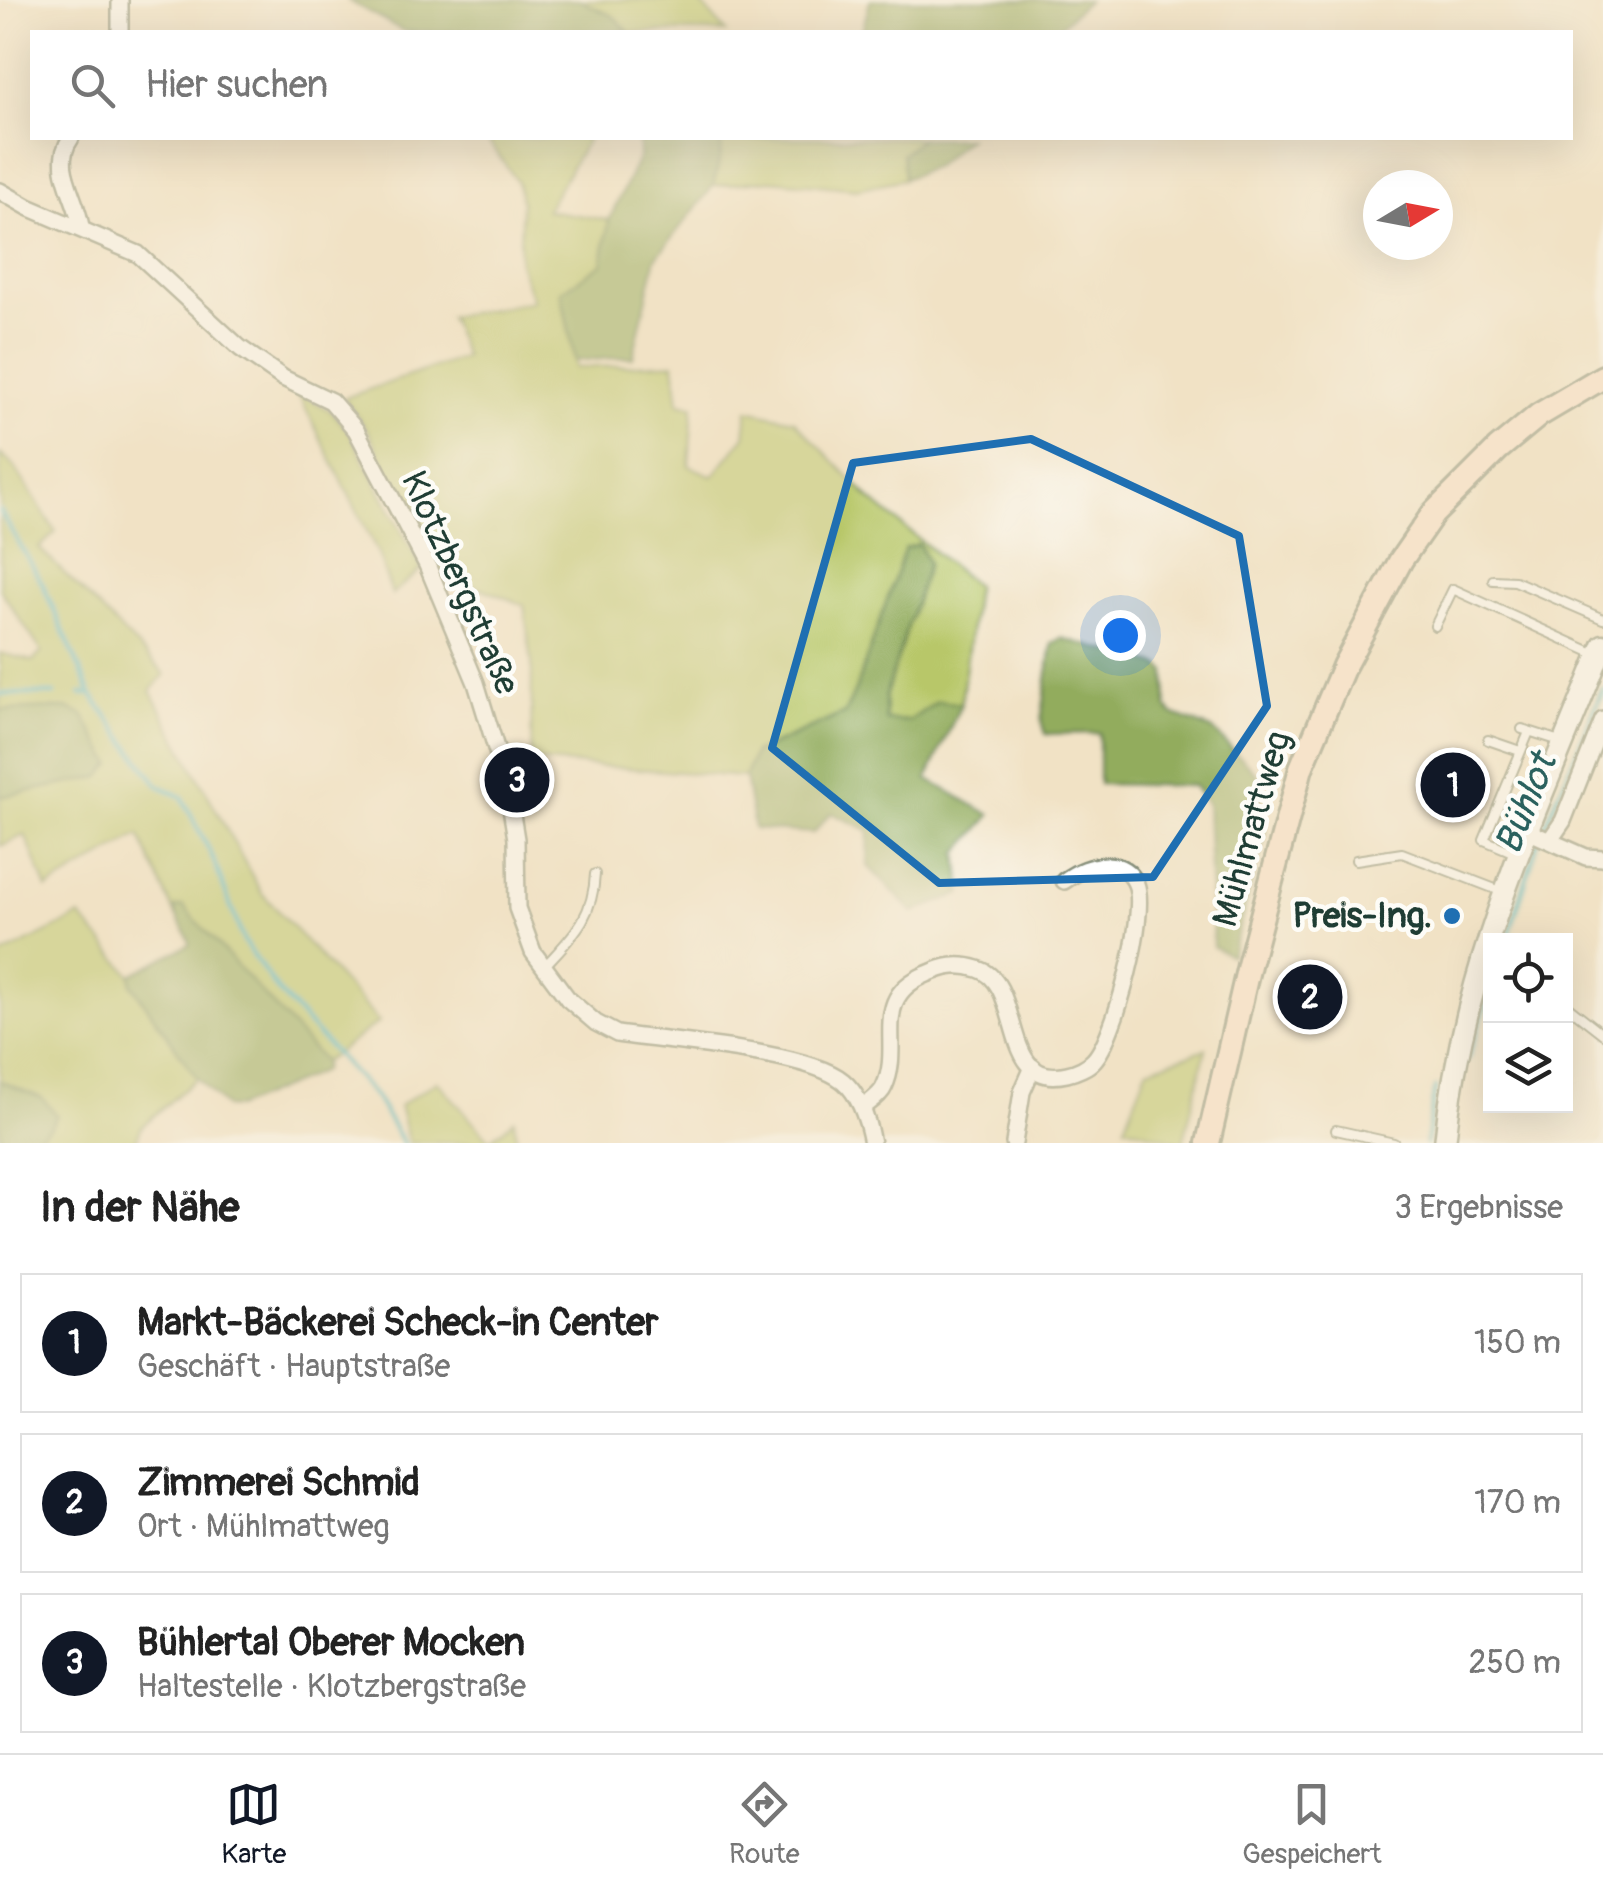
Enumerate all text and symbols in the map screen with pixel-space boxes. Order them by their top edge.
search box [30,30,1573,140]
icon: search [65,58,120,113]
text: Hier suchen [145,61,328,109]
north arrow [1363,170,1453,260]
street label: Klotzbergstraße [391,464,529,702]
your location [1095,610,1146,661]
street label: Mühlmattweg [1203,726,1301,932]
pin: 3 [484,742,550,818]
water label: Bühlot [1484,743,1569,861]
pin: 1 [1420,748,1486,822]
place label: Preis-Ing. [1293,894,1432,938]
marker: Preis-Ing. [1441,905,1463,927]
map controls [1483,933,1573,1113]
button: locate [1483,933,1573,1023]
pin: 2 [1278,960,1342,1034]
button: layers [1483,1023,1573,1113]
text: In der Nähe [40,1182,239,1234]
text: 3 Ergebnisse [1394,1188,1563,1228]
text: Markt-Bäckerei Scheck-in Center [137,1299,659,1347]
text: 1 [68,1323,81,1363]
text: 150 m [1474,1323,1561,1363]
text: Geschäft · Hauptstraße [137,1347,450,1387]
text: Zimmerei Schmid [137,1459,420,1507]
text: 2 [66,1483,83,1523]
text: 170 m [1474,1483,1561,1523]
text: Ort · Mühlmattweg [137,1507,390,1547]
text: Bühlertal Oberer Mocken [137,1619,525,1667]
text: 3 [66,1643,83,1683]
text: 250 m [1469,1643,1561,1683]
text: Haltestelle · Klotzbergstraße [137,1667,526,1707]
tab: Karte [221,1777,286,1872]
tab: Route [729,1777,800,1872]
tab: Gespeichert [1242,1777,1382,1872]

